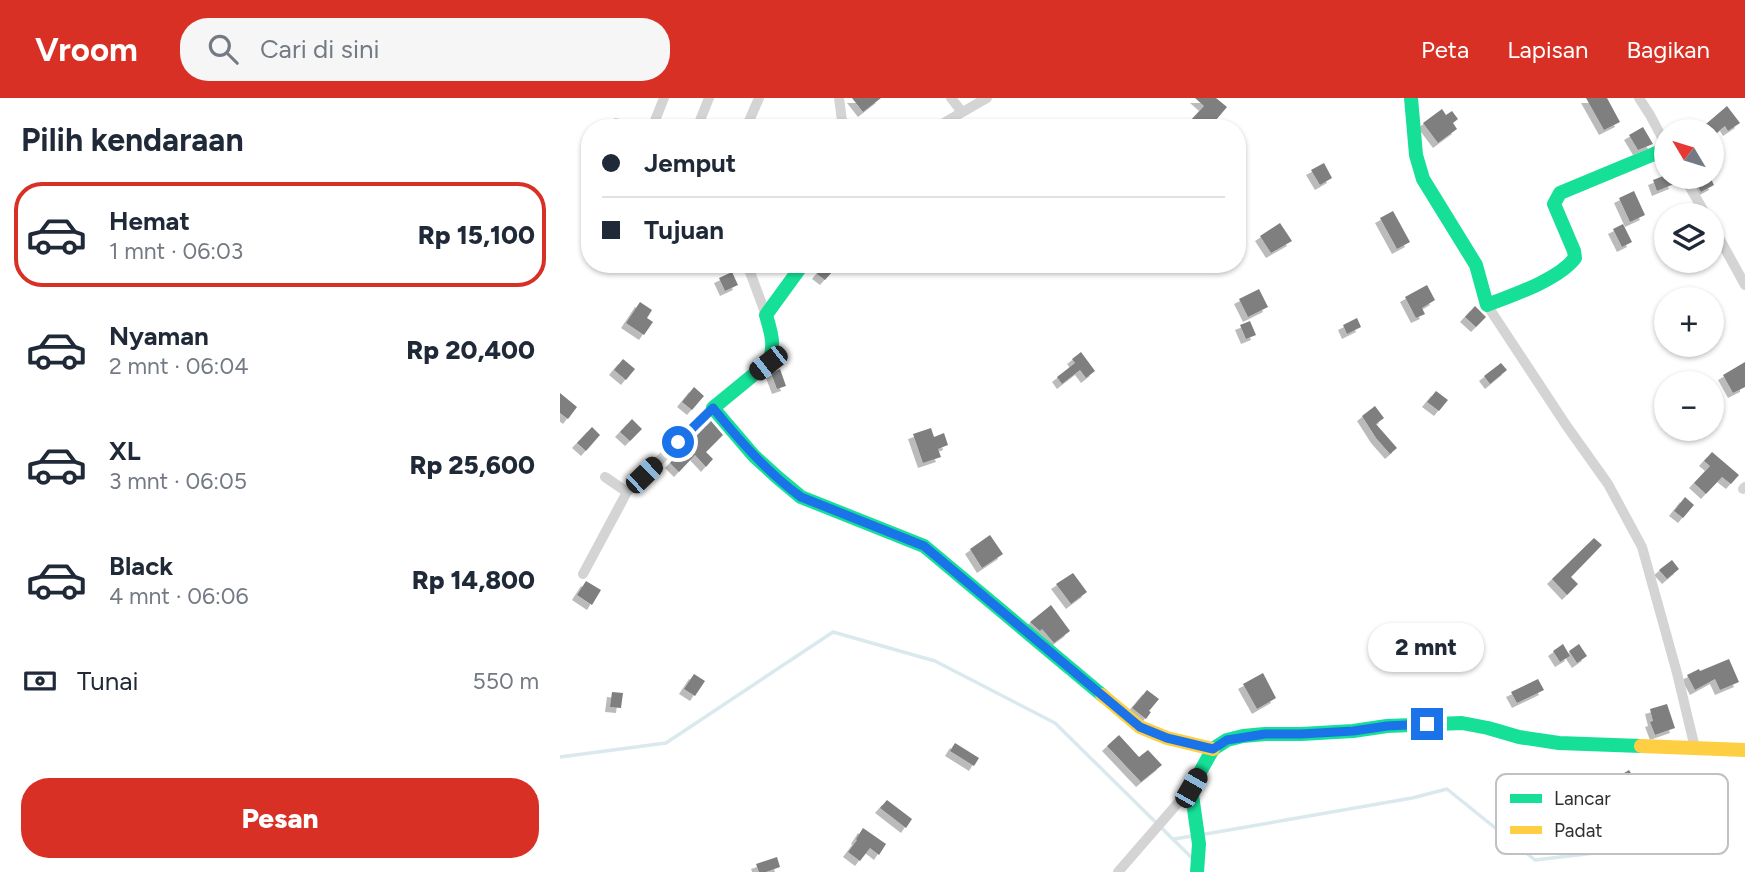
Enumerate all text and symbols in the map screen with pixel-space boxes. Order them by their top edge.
search box [180,18,670,81]
text: Vroom [35,30,138,69]
icon: search [204,30,242,68]
text: Cari di sini [260,33,380,65]
text: Peta [1421,35,1469,64]
text: Lapisan [1507,35,1588,64]
text: Bagikan [1626,35,1710,64]
north arrow [1654,119,1724,189]
map controls [1654,119,1724,441]
text: Pilih kendaraan [21,121,244,159]
text: Jemput [644,147,736,179]
icon: car [25,203,88,266]
button: layers [1654,203,1724,273]
text: Hemat [109,205,190,237]
text: Tujuan [644,214,724,246]
text: Rp 15,100 [418,219,535,251]
text: 1 mnt · 06:03 [109,237,243,265]
button: + [1654,287,1724,357]
icon: car [25,318,88,381]
text: Nyaman [109,320,209,352]
text: Rp 20,400 [406,334,535,366]
car [745,342,792,384]
text: 2 mnt · 06:04 [109,352,248,380]
button: − [1654,371,1724,441]
route start [662,426,694,458]
icon: car [25,433,88,496]
text: XL [109,435,141,467]
text: Rp 25,600 [409,449,535,481]
car [622,453,667,497]
text: 3 mnt · 06:05 [109,467,247,495]
icon: car [25,548,88,611]
text: Black [109,550,173,582]
text: Rp 14,800 [412,564,535,596]
text: 4 mnt · 06:06 [109,582,249,610]
callout: 2 mnt [1369,622,1485,672]
text: 2 mnt [1395,633,1457,661]
icon: cash [21,662,59,700]
text: Tunai [77,665,138,697]
text: 550 m [473,667,539,695]
route end [1411,708,1443,740]
car [1172,765,1211,811]
legend [1496,774,1728,854]
button: Pesan [21,778,539,858]
text: Lancar [1554,787,1611,810]
text: Padat [1554,819,1603,842]

